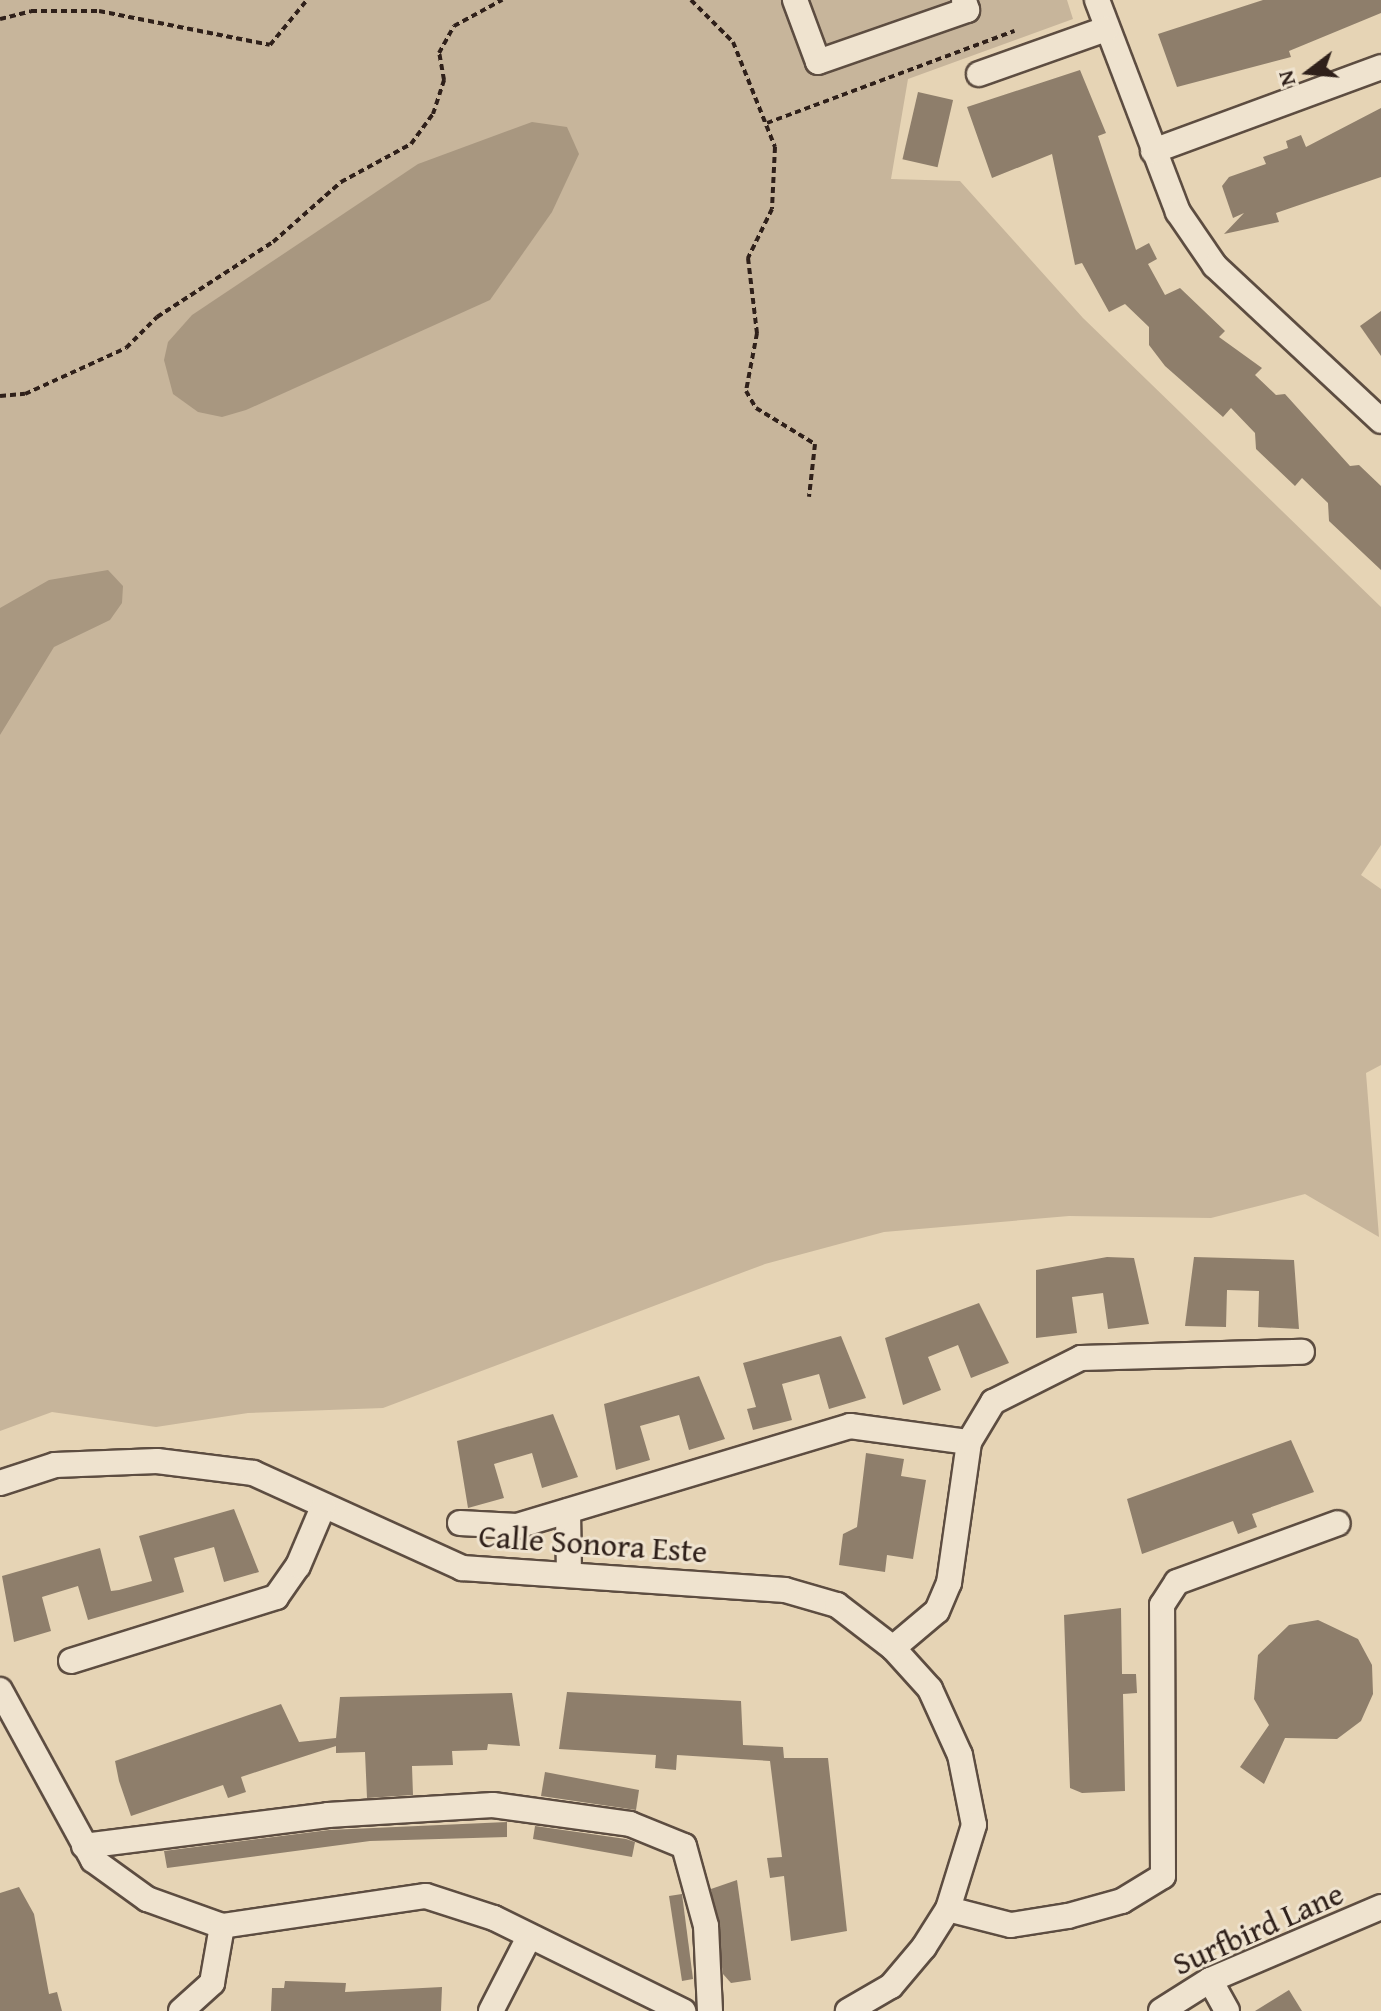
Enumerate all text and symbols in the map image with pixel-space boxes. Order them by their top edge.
north arrow [1269,32,1349,112]
text: N [1269,67,1303,90]
street label: Calle Sonora Este [477,1517,709,1571]
street label: Surfbird Lane [1167,1874,1349,1984]

